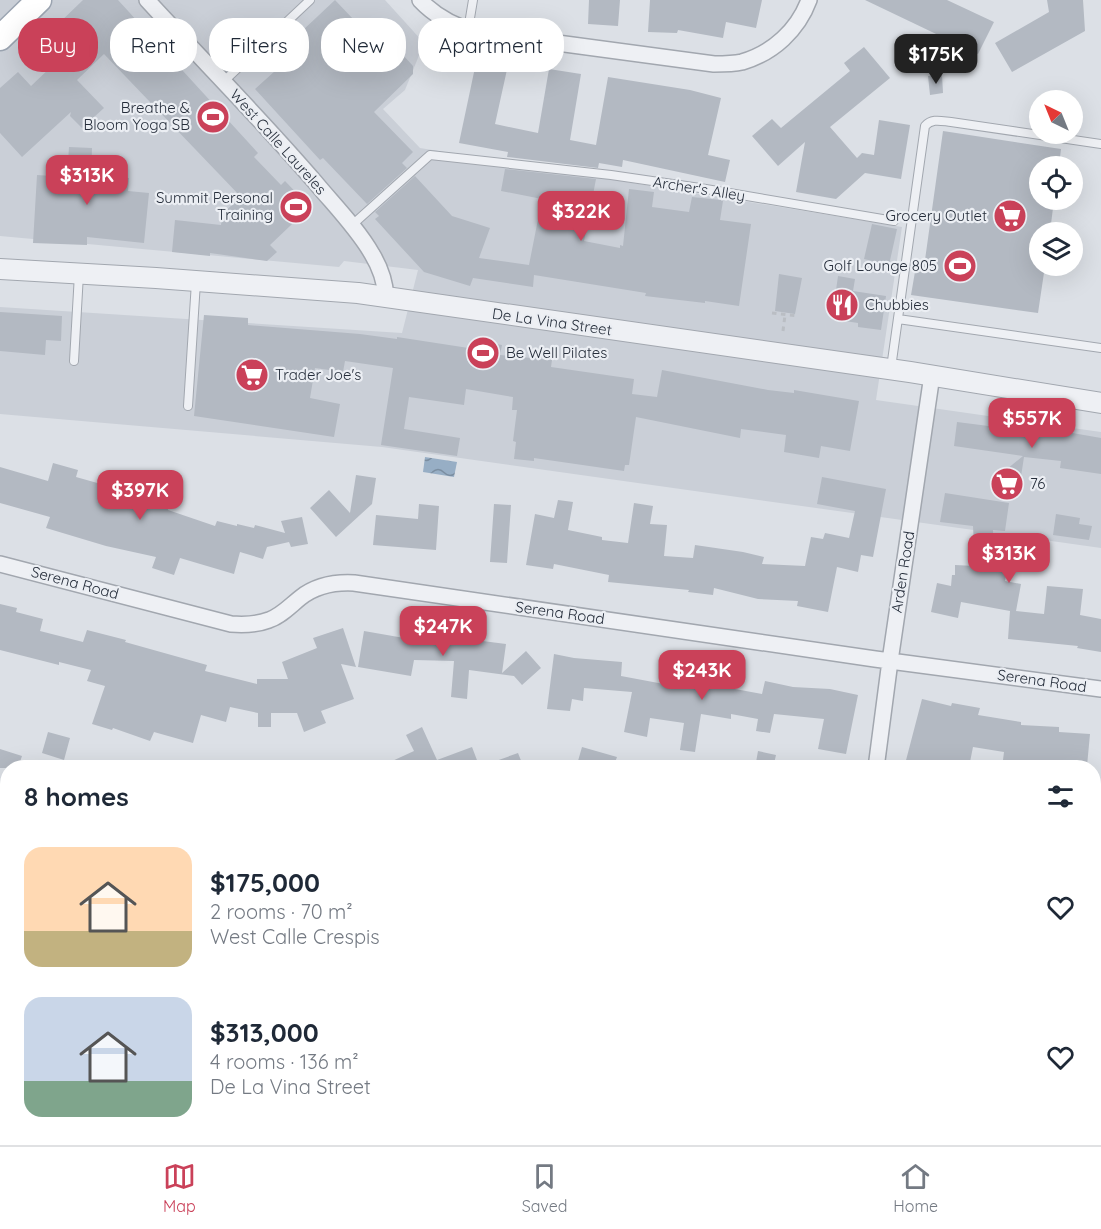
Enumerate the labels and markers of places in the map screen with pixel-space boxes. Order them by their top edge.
pin: $175K [894,34,978,85]
place label: Breathe & Bloom Yoga SB [84,98,190,134]
sports icon: Breathe & Bloom Yoga SB [195,99,231,135]
pin: $313K [45,155,129,206]
place label: Summit Personal Training [156,188,273,224]
sports icon: Summit Personal Training [278,189,314,225]
pin: $322K [539,191,623,242]
supermarket icon: Grocery Outlet [992,198,1028,234]
place label: Grocery Outlet [885,206,987,225]
sports icon: Golf Lounge 805 [942,248,978,284]
place label: Golf Lounge 805 [823,256,937,275]
restaurant icon: Chubbies [824,287,860,323]
place label: Chubbies [865,295,929,314]
sports icon: Be Well Pilates [465,335,501,371]
place label: Be Well Pilates [506,343,607,362]
supermarket icon: Trader Joe's [234,357,270,393]
place label: Trader Joe's [275,365,361,384]
pin: $557K [990,398,1074,449]
supermarket icon: 76 [989,466,1025,502]
pin: $397K [98,470,182,521]
place label: 76 [1030,474,1045,493]
pin: $313K [967,533,1051,584]
pin: $247K [401,606,485,657]
pin: $243K [660,650,744,701]

